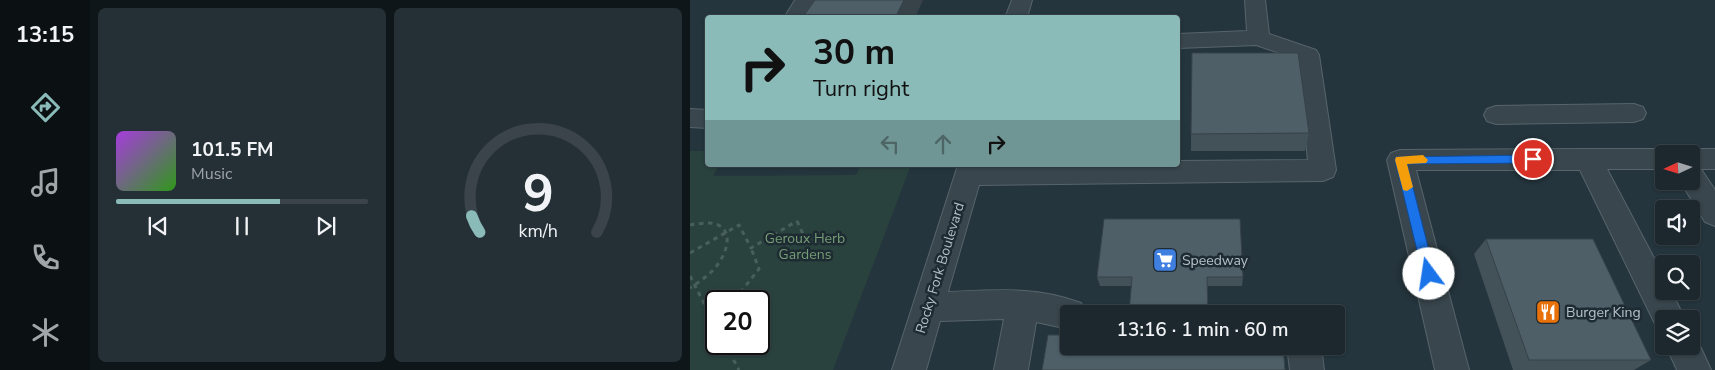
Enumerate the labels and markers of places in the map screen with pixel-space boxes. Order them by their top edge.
pin [1512,138,1554,180]
supermarket icon: Speedway [1152,247,1178,273]
place label: Speedway [1182,251,1249,270]
restaurant icon: Burger King [1535,299,1561,325]
place label: Burger King [1566,303,1641,322]

